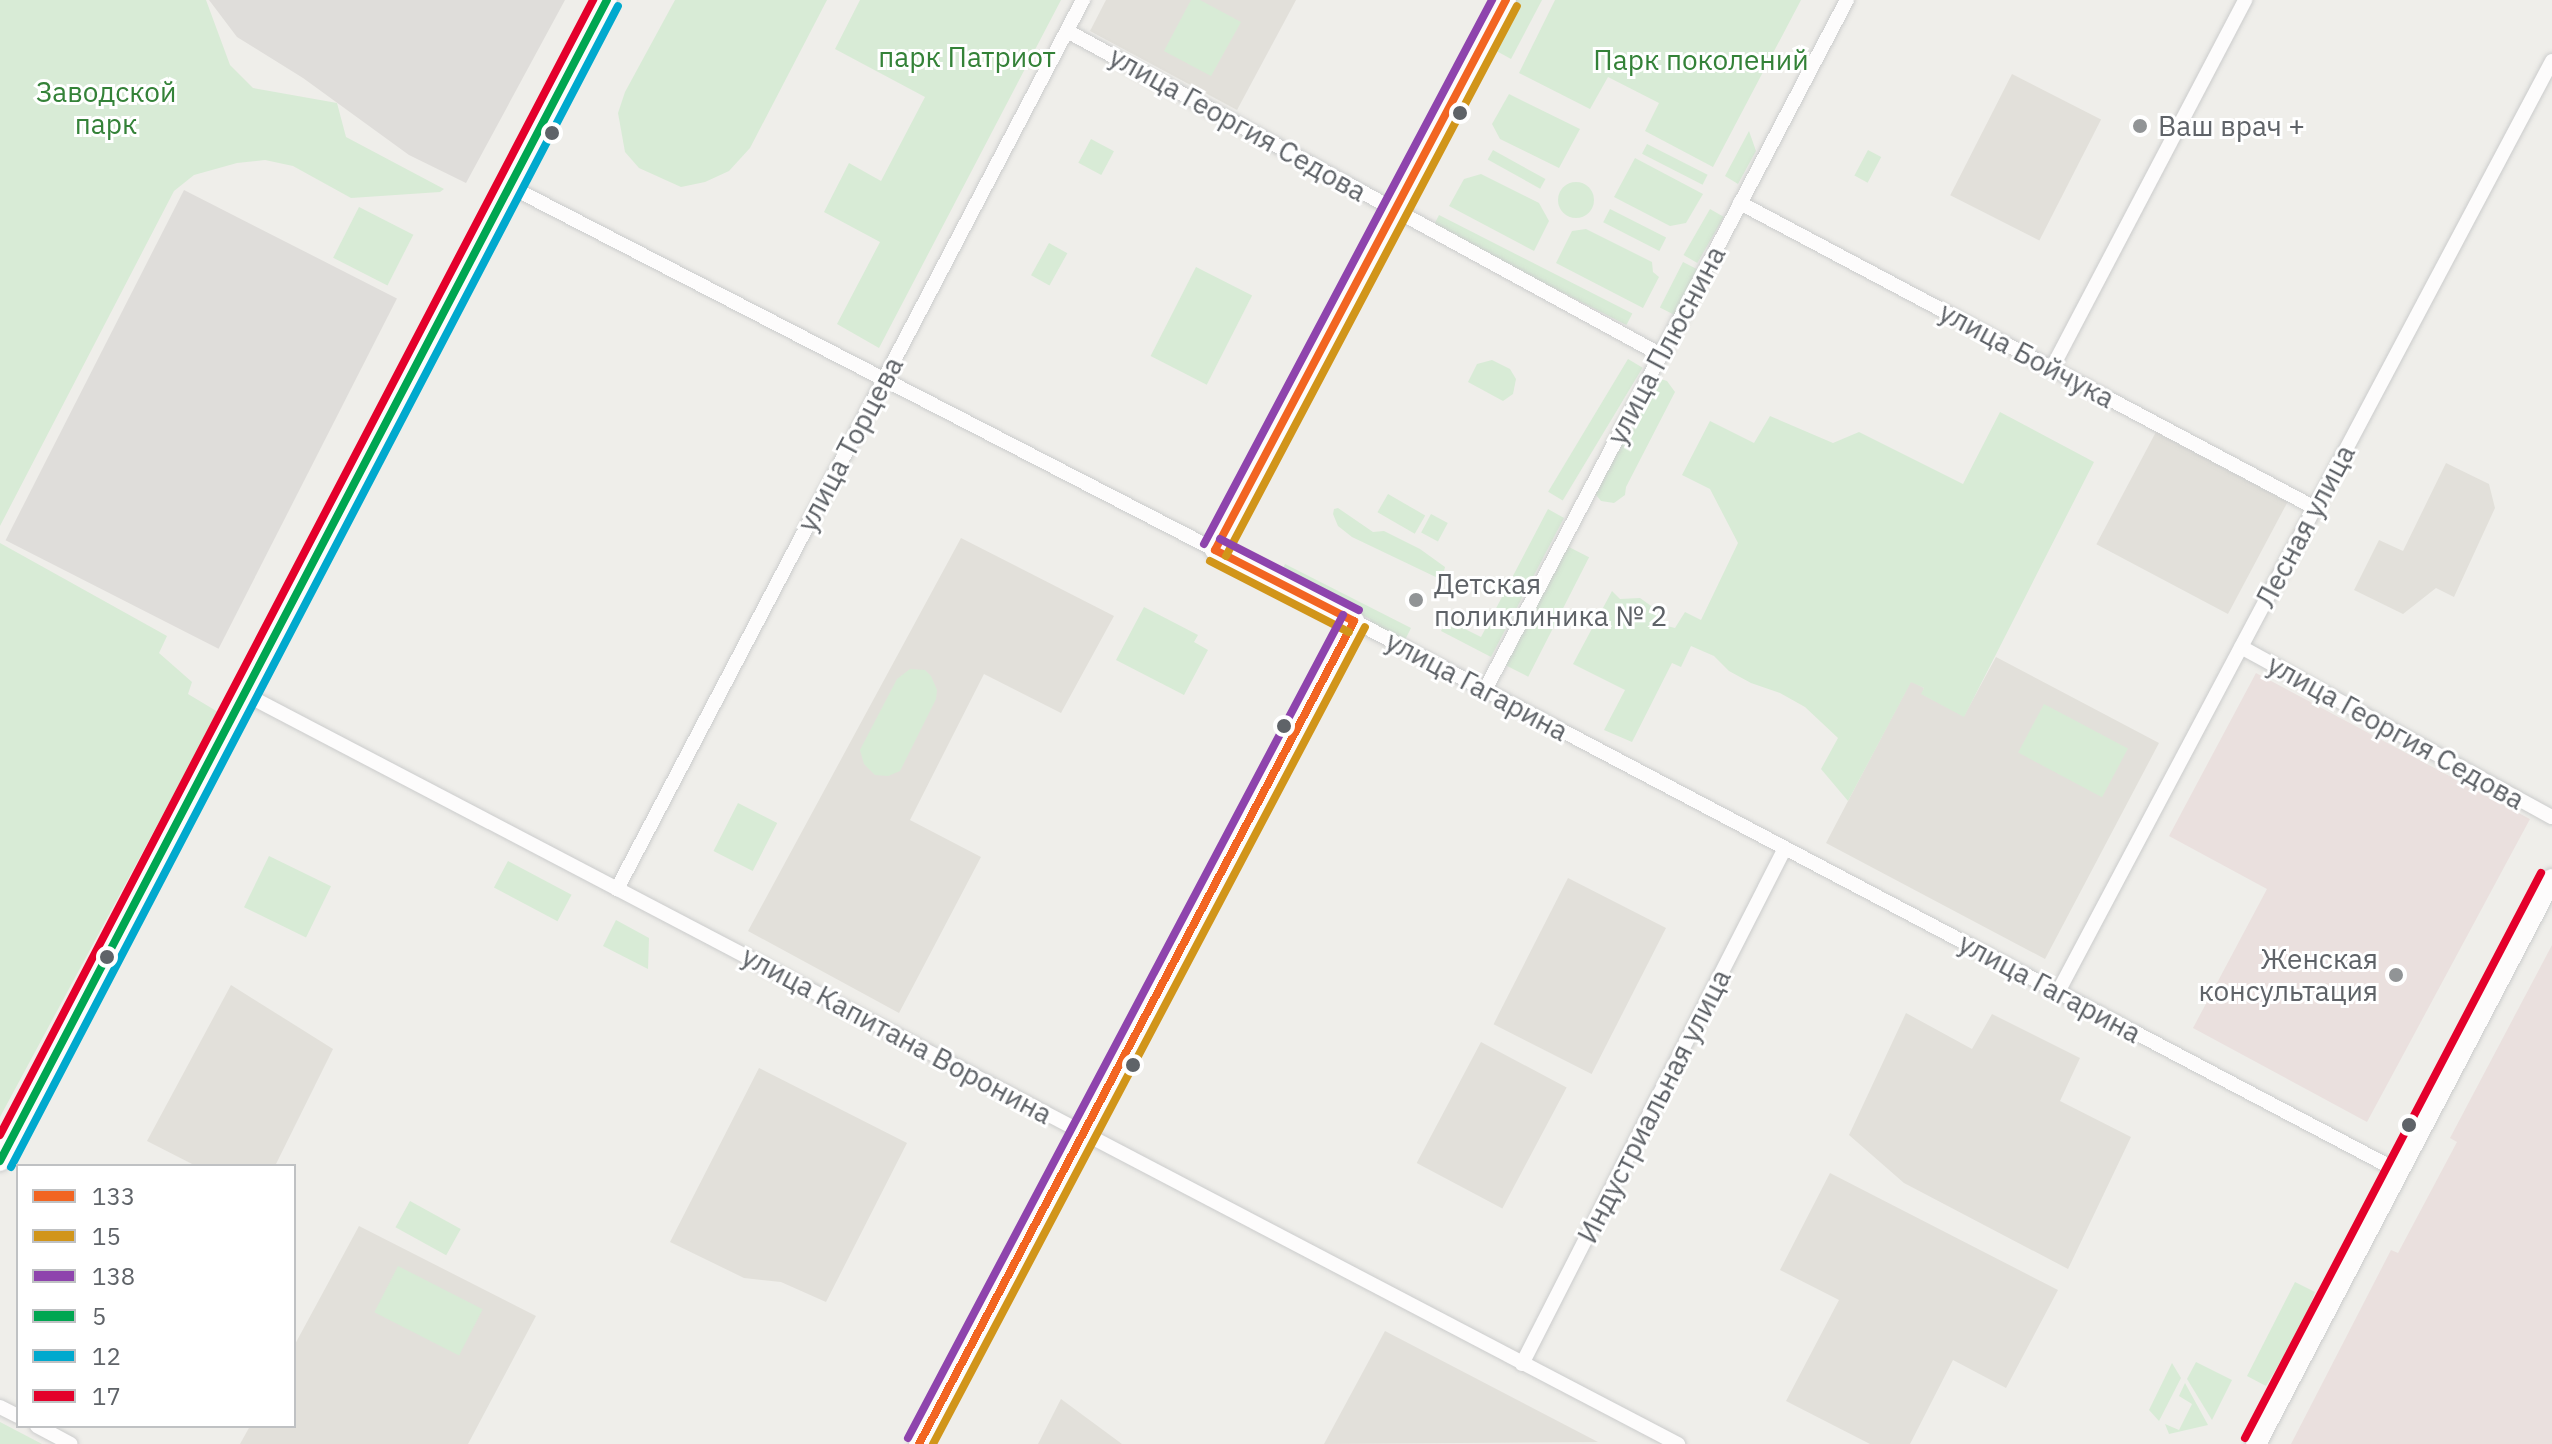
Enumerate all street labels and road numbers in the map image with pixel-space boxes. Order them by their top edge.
street label: улица Георгия Седова [1104,39,1372,209]
street label: улица Плюснина [1600,240,1732,450]
street label: улица Бойчука [1934,295,2120,415]
street label: улица Торцева [790,351,910,537]
street label: Лесная улица [2248,439,2362,613]
street label: улица Гагарина [1380,624,1574,748]
street label: улица Георгия Седова [2262,647,2530,817]
street label: улица Гагарина [1953,926,2147,1050]
street label: улица Капитана Воронина [736,939,1058,1131]
street label: Индустриальная улица [1570,964,1738,1248]

